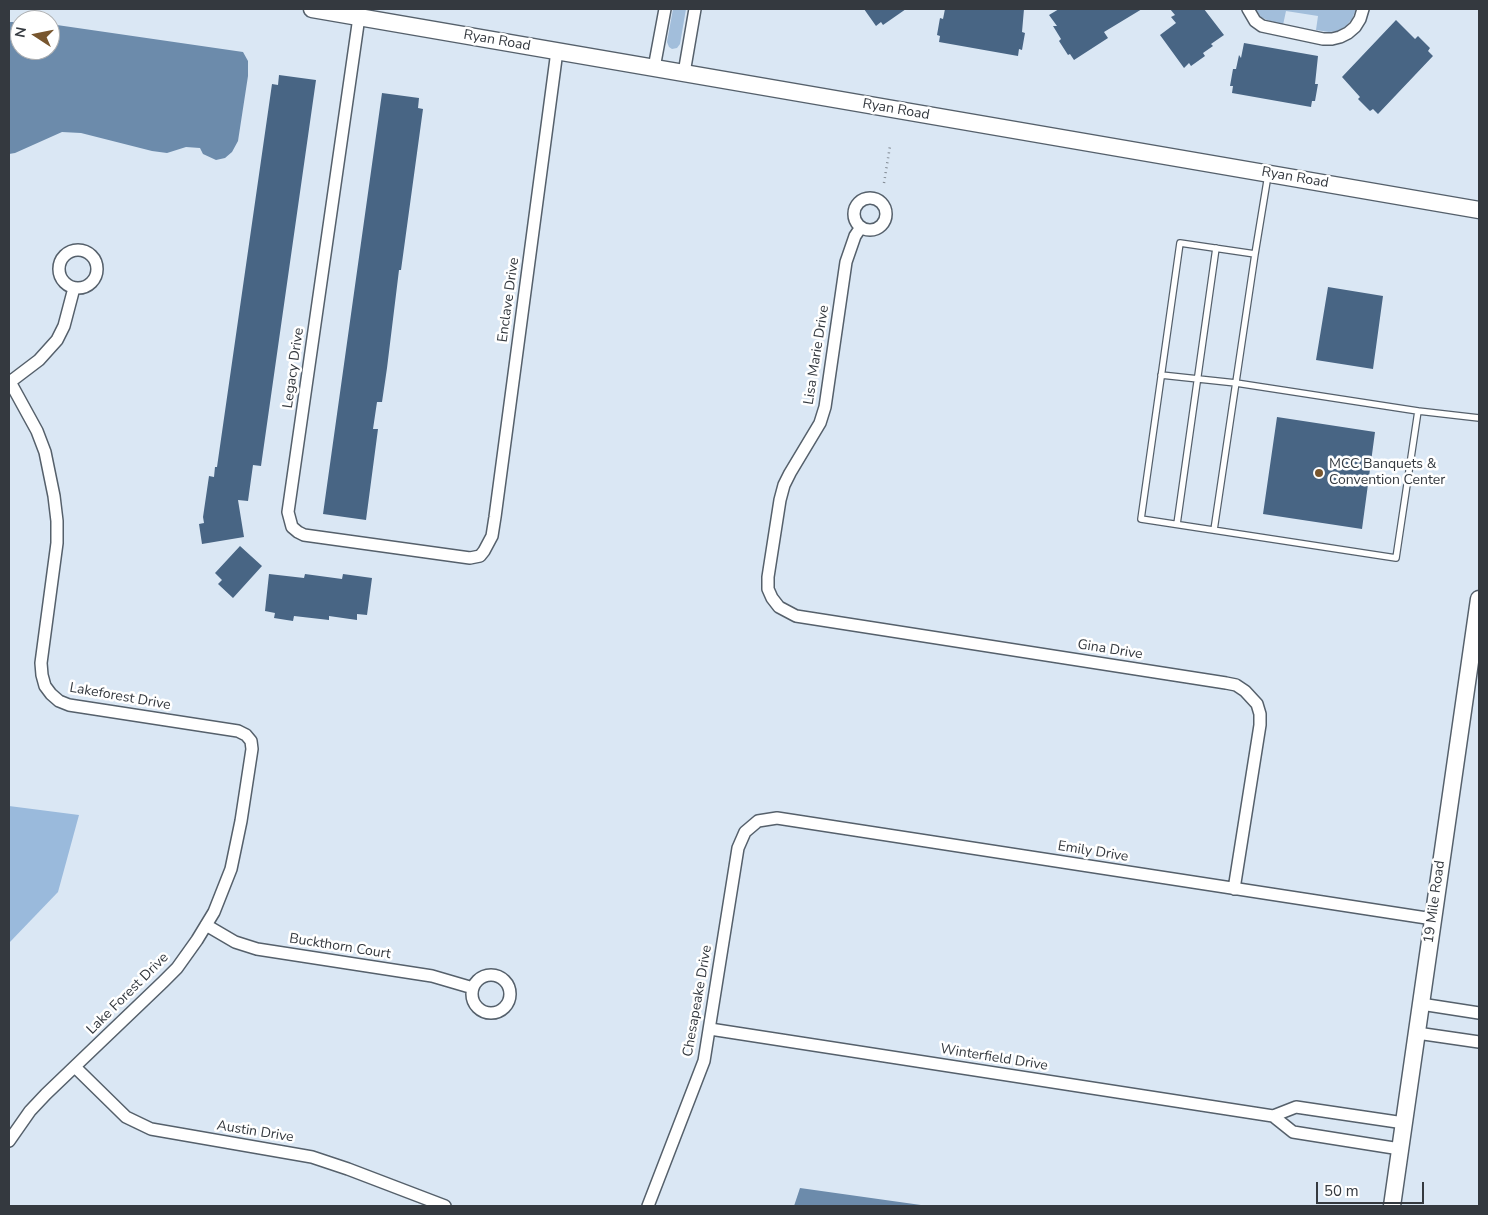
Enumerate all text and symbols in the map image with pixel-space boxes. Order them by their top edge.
north arrow [10,10,60,60]
text: N [10,25,31,39]
street label: Ryan Road [462,27,532,55]
street label: Ryan Road [861,96,931,124]
street label: Ryan Road [1260,164,1330,192]
street label: Enclave Drive [495,257,523,343]
street label: Lisa Marie Drive [801,304,833,406]
street label: Legacy Drive [280,327,308,409]
place label: MCC Banquets & Convention Center [1329,457,1445,490]
marker: MCC Banquets & Convention Center [1313,467,1325,479]
street label: Gina Drive [1076,637,1144,663]
street label: Lakeforest Drive [68,680,172,714]
street label: Emily Drive [1056,838,1130,866]
street label: 19 Mile Road [1421,860,1449,944]
street label: Buckthorn Court [288,931,392,963]
street label: Chesapeake Drive [680,944,716,1058]
street label: Lake Forest Drive [84,950,172,1038]
street label: Winterfield Drive [939,1041,1049,1075]
street label: Austin Drive [215,1118,295,1146]
scale bar [1318,1172,1426,1204]
text: 50 m [1324,1181,1359,1201]

